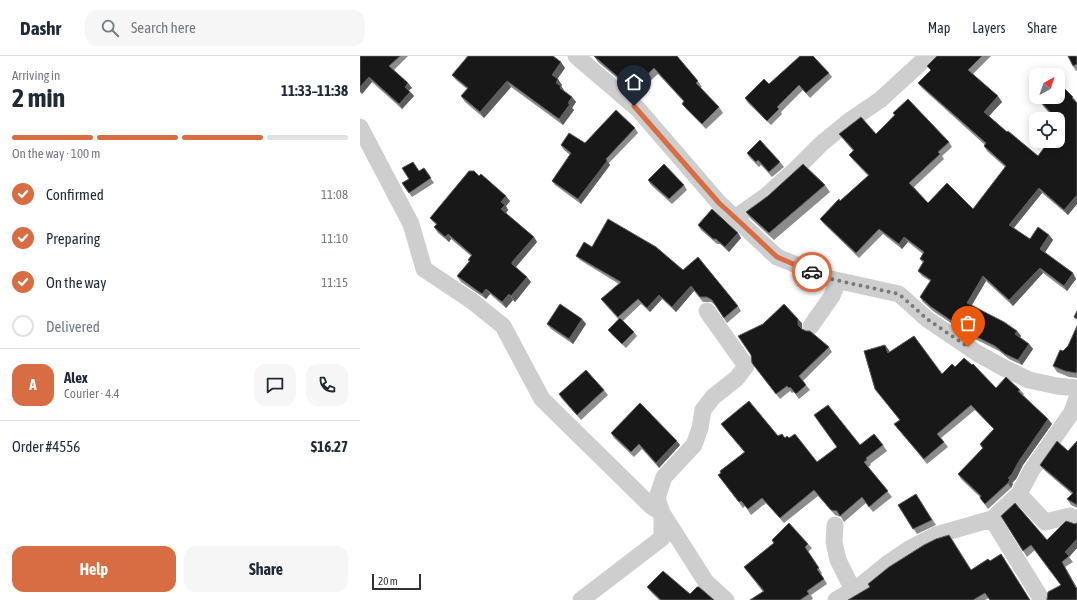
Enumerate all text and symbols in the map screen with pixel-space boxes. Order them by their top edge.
search box [85,10,365,46]
text: Dashr [20,17,61,39]
icon: search [99,17,121,39]
text: Search here [131,19,196,36]
text: Map [928,20,950,36]
text: Layers [972,20,1005,36]
text: Share [1027,20,1057,36]
pin [617,65,651,106]
text: Arriving in [12,68,60,83]
north arrow [1029,68,1065,104]
map controls [1029,68,1065,148]
icon: home [623,71,645,93]
text: 11:33–11:38 [281,82,348,99]
text: 2 min [12,83,65,113]
button: locate [1029,112,1065,148]
text: On the way · 100 m [12,146,100,161]
icon: check [12,183,34,205]
text: Confirmed [46,186,104,203]
text: 11:08 [321,187,348,202]
icon: check [12,227,34,249]
text: Preparing [46,230,100,247]
text: 11:10 [321,231,348,246]
courier [792,252,832,292]
icon: car [801,261,823,283]
icon: check [12,271,34,293]
text: On the way [46,274,107,291]
text: 11:15 [321,275,348,290]
pin [951,306,985,347]
icon: bag [957,312,979,334]
text: Delivered [46,318,100,335]
button: chat [254,364,296,406]
button: phone [306,364,348,406]
text: Alex [64,369,88,386]
text: A [29,376,37,393]
text: Courier · 4.4 [64,386,120,401]
text: Order #4556 [12,438,80,455]
text: $16.27 [311,438,348,455]
button: Help [12,546,176,592]
button: Share [184,546,348,592]
scale bar [372,572,421,591]
text: 20 m [378,575,398,587]

